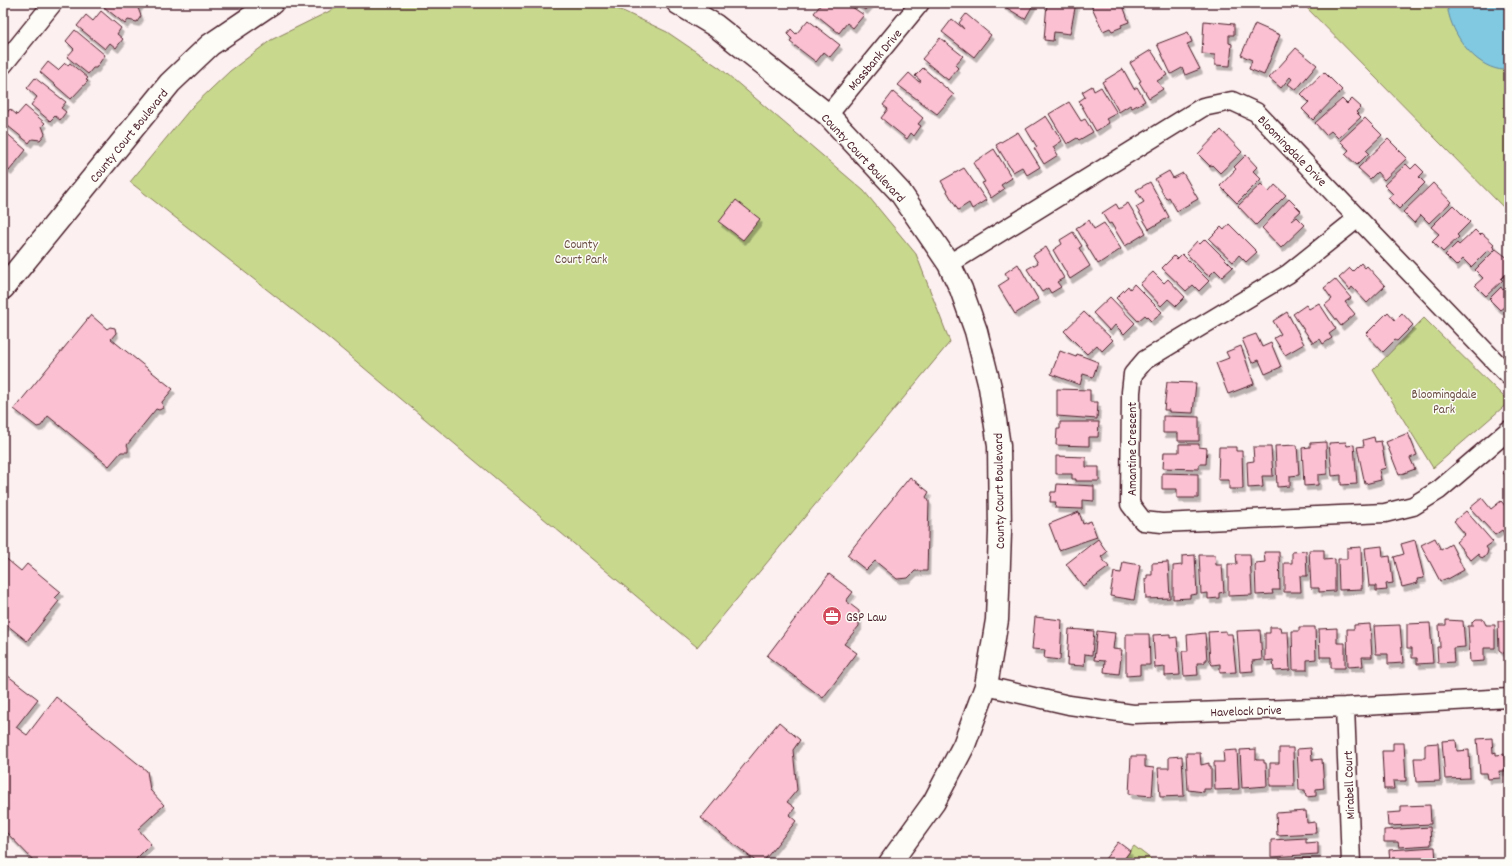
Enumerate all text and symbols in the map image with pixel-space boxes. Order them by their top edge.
street label: Mossbank Drive [844,25,908,96]
street label: County Court Boulevard [86,85,174,188]
street label: County Court Boulevard [816,110,909,208]
street label: Bloomingdale Drive [1252,112,1330,192]
park label: County Court Park [555,236,607,270]
park label: Bloomingdale Park [1412,386,1477,420]
street label: Amantine Crescent [1124,402,1143,496]
street label: County Court Boulevard [990,433,1011,549]
office icon: GSP Law [821,605,843,627]
place label: GSP Law [846,609,887,628]
street label: Havelock Drive [1210,702,1282,723]
street label: Mirabell Court [1340,750,1361,820]

